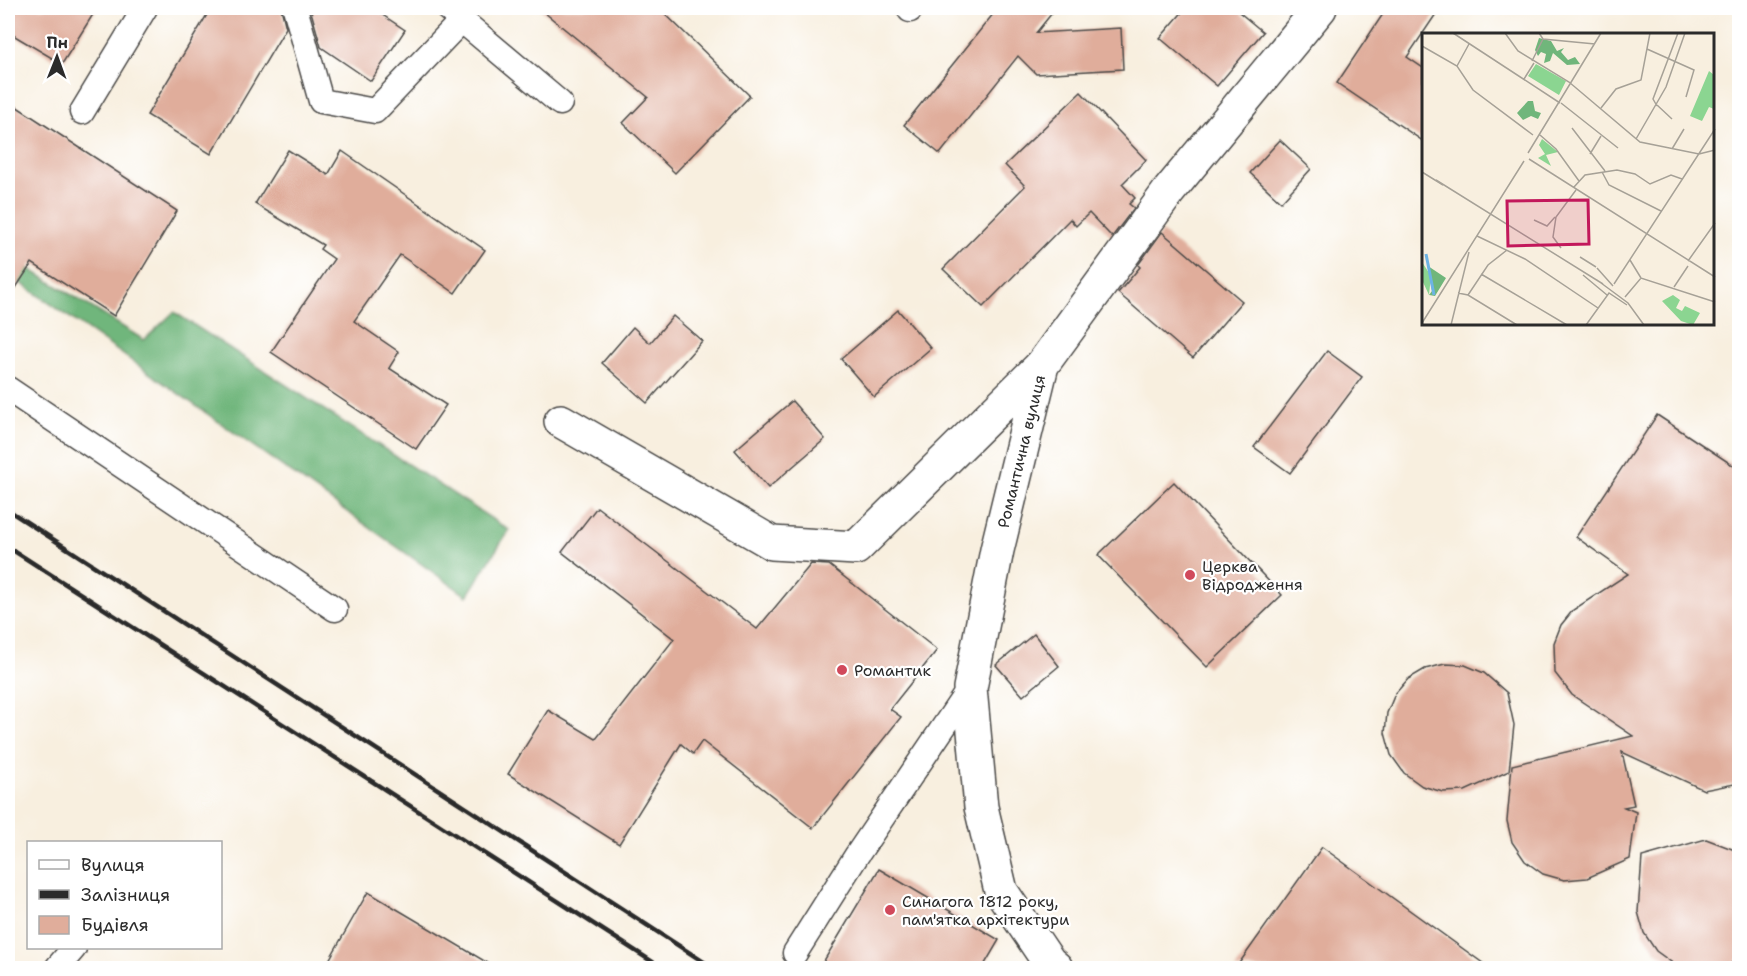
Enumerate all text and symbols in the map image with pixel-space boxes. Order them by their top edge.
north arrow [27,27,87,87]
text: Пн [47,32,68,53]
inset map [1422,33,1714,326]
street label: Романтична вулиця [992,372,1050,530]
place label: Церква Відродження [1202,556,1303,595]
marker: Церква Відродження [1183,568,1197,582]
place label: Романтик [854,660,931,681]
marker: Романтик [835,663,849,677]
legend [27,841,222,949]
text: Вулиця [81,853,145,877]
text: Залізниця [81,883,170,907]
place label: Синагога 1812 року, пам'ятка архітектури [902,891,1069,930]
marker: Синагога 1812 року, пам'ятка архітектури [883,903,897,917]
text: Будівля [81,913,149,937]

